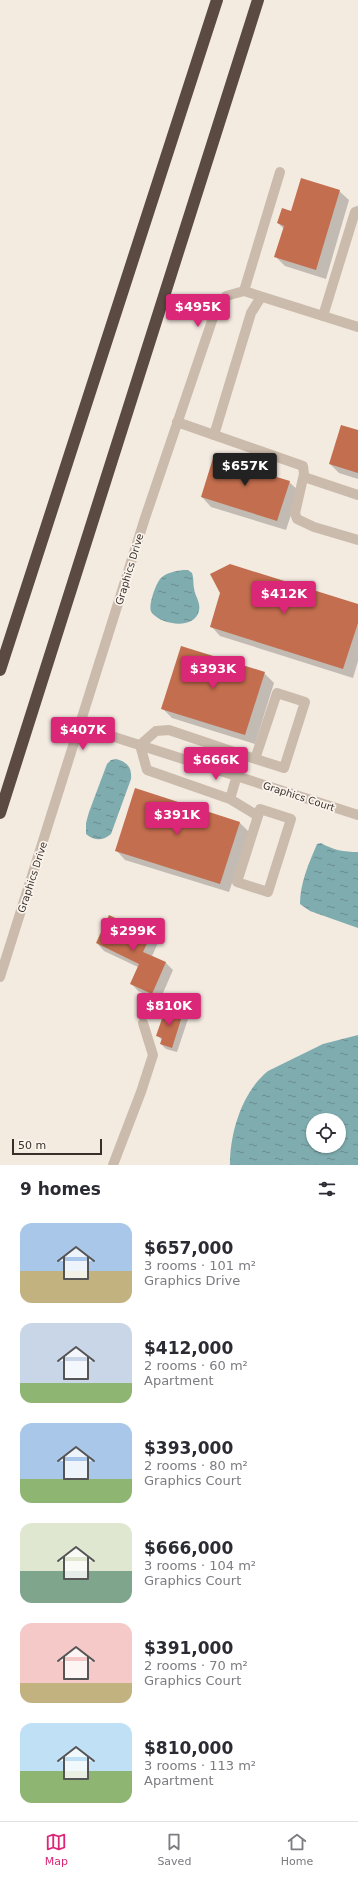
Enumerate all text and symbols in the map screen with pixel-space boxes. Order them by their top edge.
pin: $495K [170,294,226,328]
text: $495K [175,299,221,314]
pin: $657K [217,453,273,487]
text: $657K [222,458,268,473]
street label: Graphics Drive [113,532,146,606]
pin: $412K [256,581,312,615]
text: $412K [261,586,307,601]
pin: $393K [185,656,241,690]
text: $393K [190,661,236,676]
pin: $407K [55,717,111,751]
text: $407K [60,722,106,737]
pin: $666K [188,747,244,781]
text: $666K [193,752,239,767]
street label: Graphics Court [262,780,336,813]
pin: $391K [149,802,205,836]
text: $391K [154,807,200,822]
street label: Graphics Drive [16,840,49,914]
pin: $299K [105,918,161,952]
text: $299K [110,923,156,938]
pin: $810K [141,993,197,1027]
text: $810K [146,998,192,1013]
map controls [306,1113,346,1153]
button: locate [306,1113,346,1153]
scale bar [12,1137,102,1156]
text: 50 m [18,1139,46,1152]
icon: filters [316,1178,338,1200]
text: 9 homes [20,1179,101,1199]
text: $657,000 [144,1238,233,1258]
icon: home [52,1239,100,1287]
text: 3 rooms · 101 m² [144,1258,256,1273]
text: Graphics Drive [144,1273,240,1288]
text: $412,000 [144,1338,233,1358]
icon: home [52,1339,100,1387]
text: 2 rooms · 60 m² [144,1358,248,1373]
text: Apartment [144,1373,214,1388]
text: $393,000 [144,1438,233,1458]
icon: home [52,1439,100,1487]
text: 2 rooms · 80 m² [144,1458,248,1473]
text: Graphics Court [144,1473,241,1488]
text: $666,000 [144,1538,233,1558]
icon: home [52,1539,100,1587]
text: 3 rooms · 104 m² [144,1558,256,1573]
text: Graphics Court [144,1573,241,1588]
text: $391,000 [144,1638,233,1658]
icon: home [52,1639,100,1687]
text: 2 rooms · 70 m² [144,1658,248,1673]
text: Graphics Court [144,1673,241,1688]
text: $810,000 [144,1738,233,1758]
icon: home [52,1739,100,1787]
text: 3 rooms · 113 m² [144,1758,256,1773]
text: Apartment [144,1773,214,1788]
tab: Map [45,1831,68,1868]
tab: Saved [157,1831,191,1868]
tab: Home [281,1831,313,1868]

